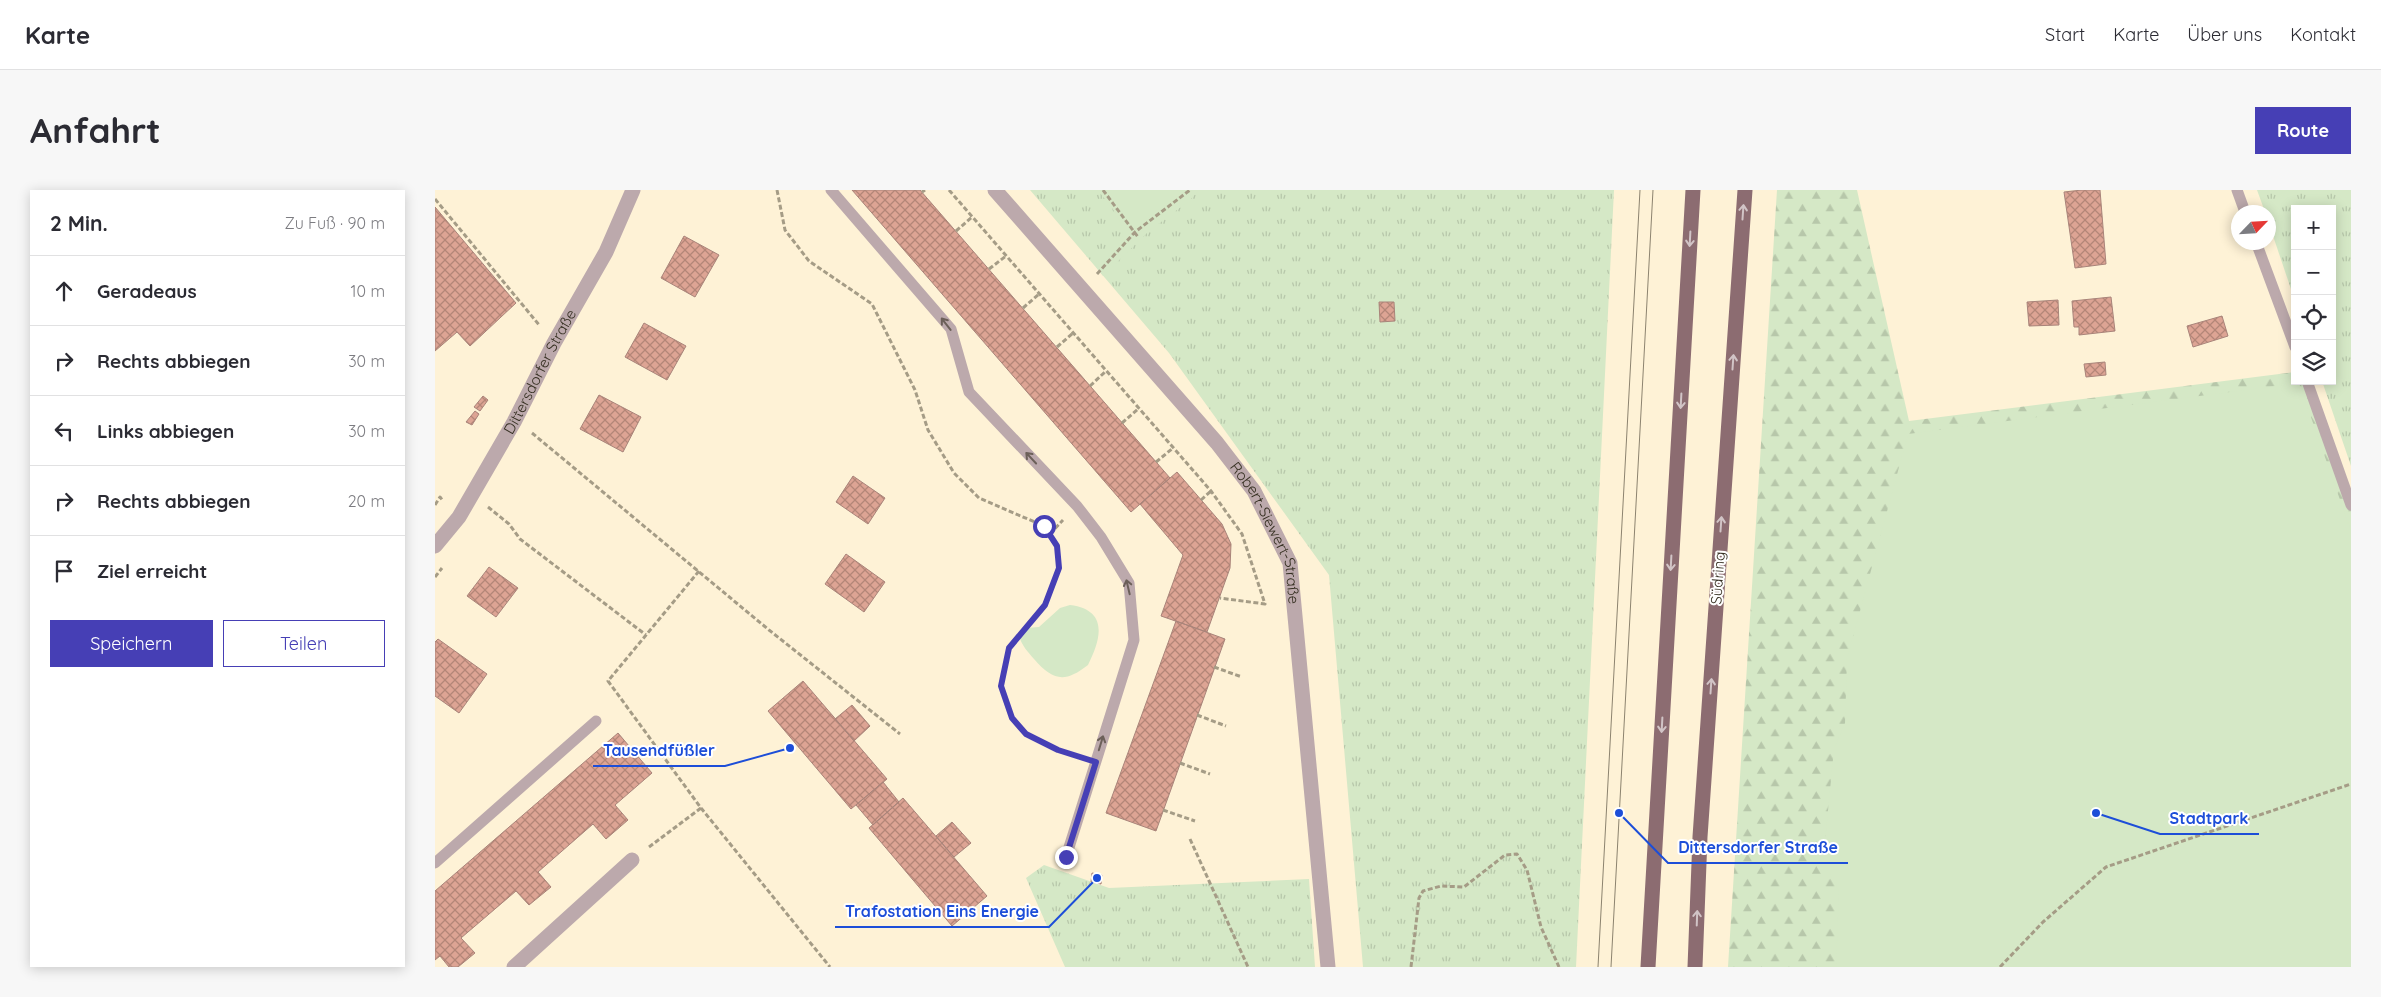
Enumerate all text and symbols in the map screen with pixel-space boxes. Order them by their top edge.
text: Karte [25,20,90,50]
text: Start [2045,23,2085,46]
text: Karte [2113,23,2159,46]
text: Über uns [2187,23,2262,46]
text: Kontakt [2290,23,2356,46]
button: Route [2255,107,2351,154]
text: Anfahrt [30,108,161,152]
one-way arrow [1739,205,1748,221]
north arrow [2231,205,2276,250]
map controls [2291,205,2336,385]
button: + [2291,205,2336,250]
text: 2 Min. [50,210,108,236]
text: Zu Fuß · 90 m [284,213,385,233]
one-way arrow [1686,230,1695,246]
button: − [2291,250,2336,295]
icon: ahead [50,277,78,305]
text: Geradeaus [97,279,197,303]
text: 10 m [351,281,385,301]
button: locate [2291,295,2336,340]
street label: Dittersdorfer Straße [499,306,580,437]
one-way arrow [941,318,952,331]
button: layers [2291,340,2336,385]
icon: right [50,347,78,375]
text: Rechts abbiegen [97,349,250,373]
text: 30 m [348,351,385,371]
one-way arrow [1728,354,1737,370]
one-way arrow [1676,393,1685,409]
icon: left [50,417,78,445]
text: Links abbiegen [97,419,234,443]
text: 30 m [348,421,385,441]
one-way arrow [1025,451,1037,464]
street label: Robert-Siewert-Straße [1226,458,1304,605]
icon: right [50,487,78,515]
text: Rechts abbiegen [97,489,250,513]
text: 20 m [348,491,385,511]
route start [1033,515,1056,538]
one-way arrow [1717,516,1726,532]
street label: Südring [1706,551,1729,605]
one-way arrow [1667,555,1676,571]
icon: arrive [50,557,78,585]
text: Ziel erreicht [97,559,207,583]
one-way arrow [1123,579,1132,595]
button: Speichern [50,620,213,667]
button: Teilen [223,620,385,667]
one-way arrow [1706,678,1715,694]
one-way arrow [1657,717,1667,733]
callout: Tausendfüßler [593,735,725,766]
one-way arrow [1097,736,1107,752]
text: Tausendfüßler [603,740,715,760]
callout: Stadtpark [2160,803,2259,834]
text: Stadtpark [2170,808,2248,828]
callout: Dittersdorfer Straße [1668,832,1848,863]
text: Dittersdorfer Straße [1678,837,1838,857]
route end [1055,846,1078,869]
callout: Trafostation Eins Energie [835,896,1049,927]
text: Trafostation Eins Energie [845,901,1039,921]
one-way arrow [1693,911,1702,927]

